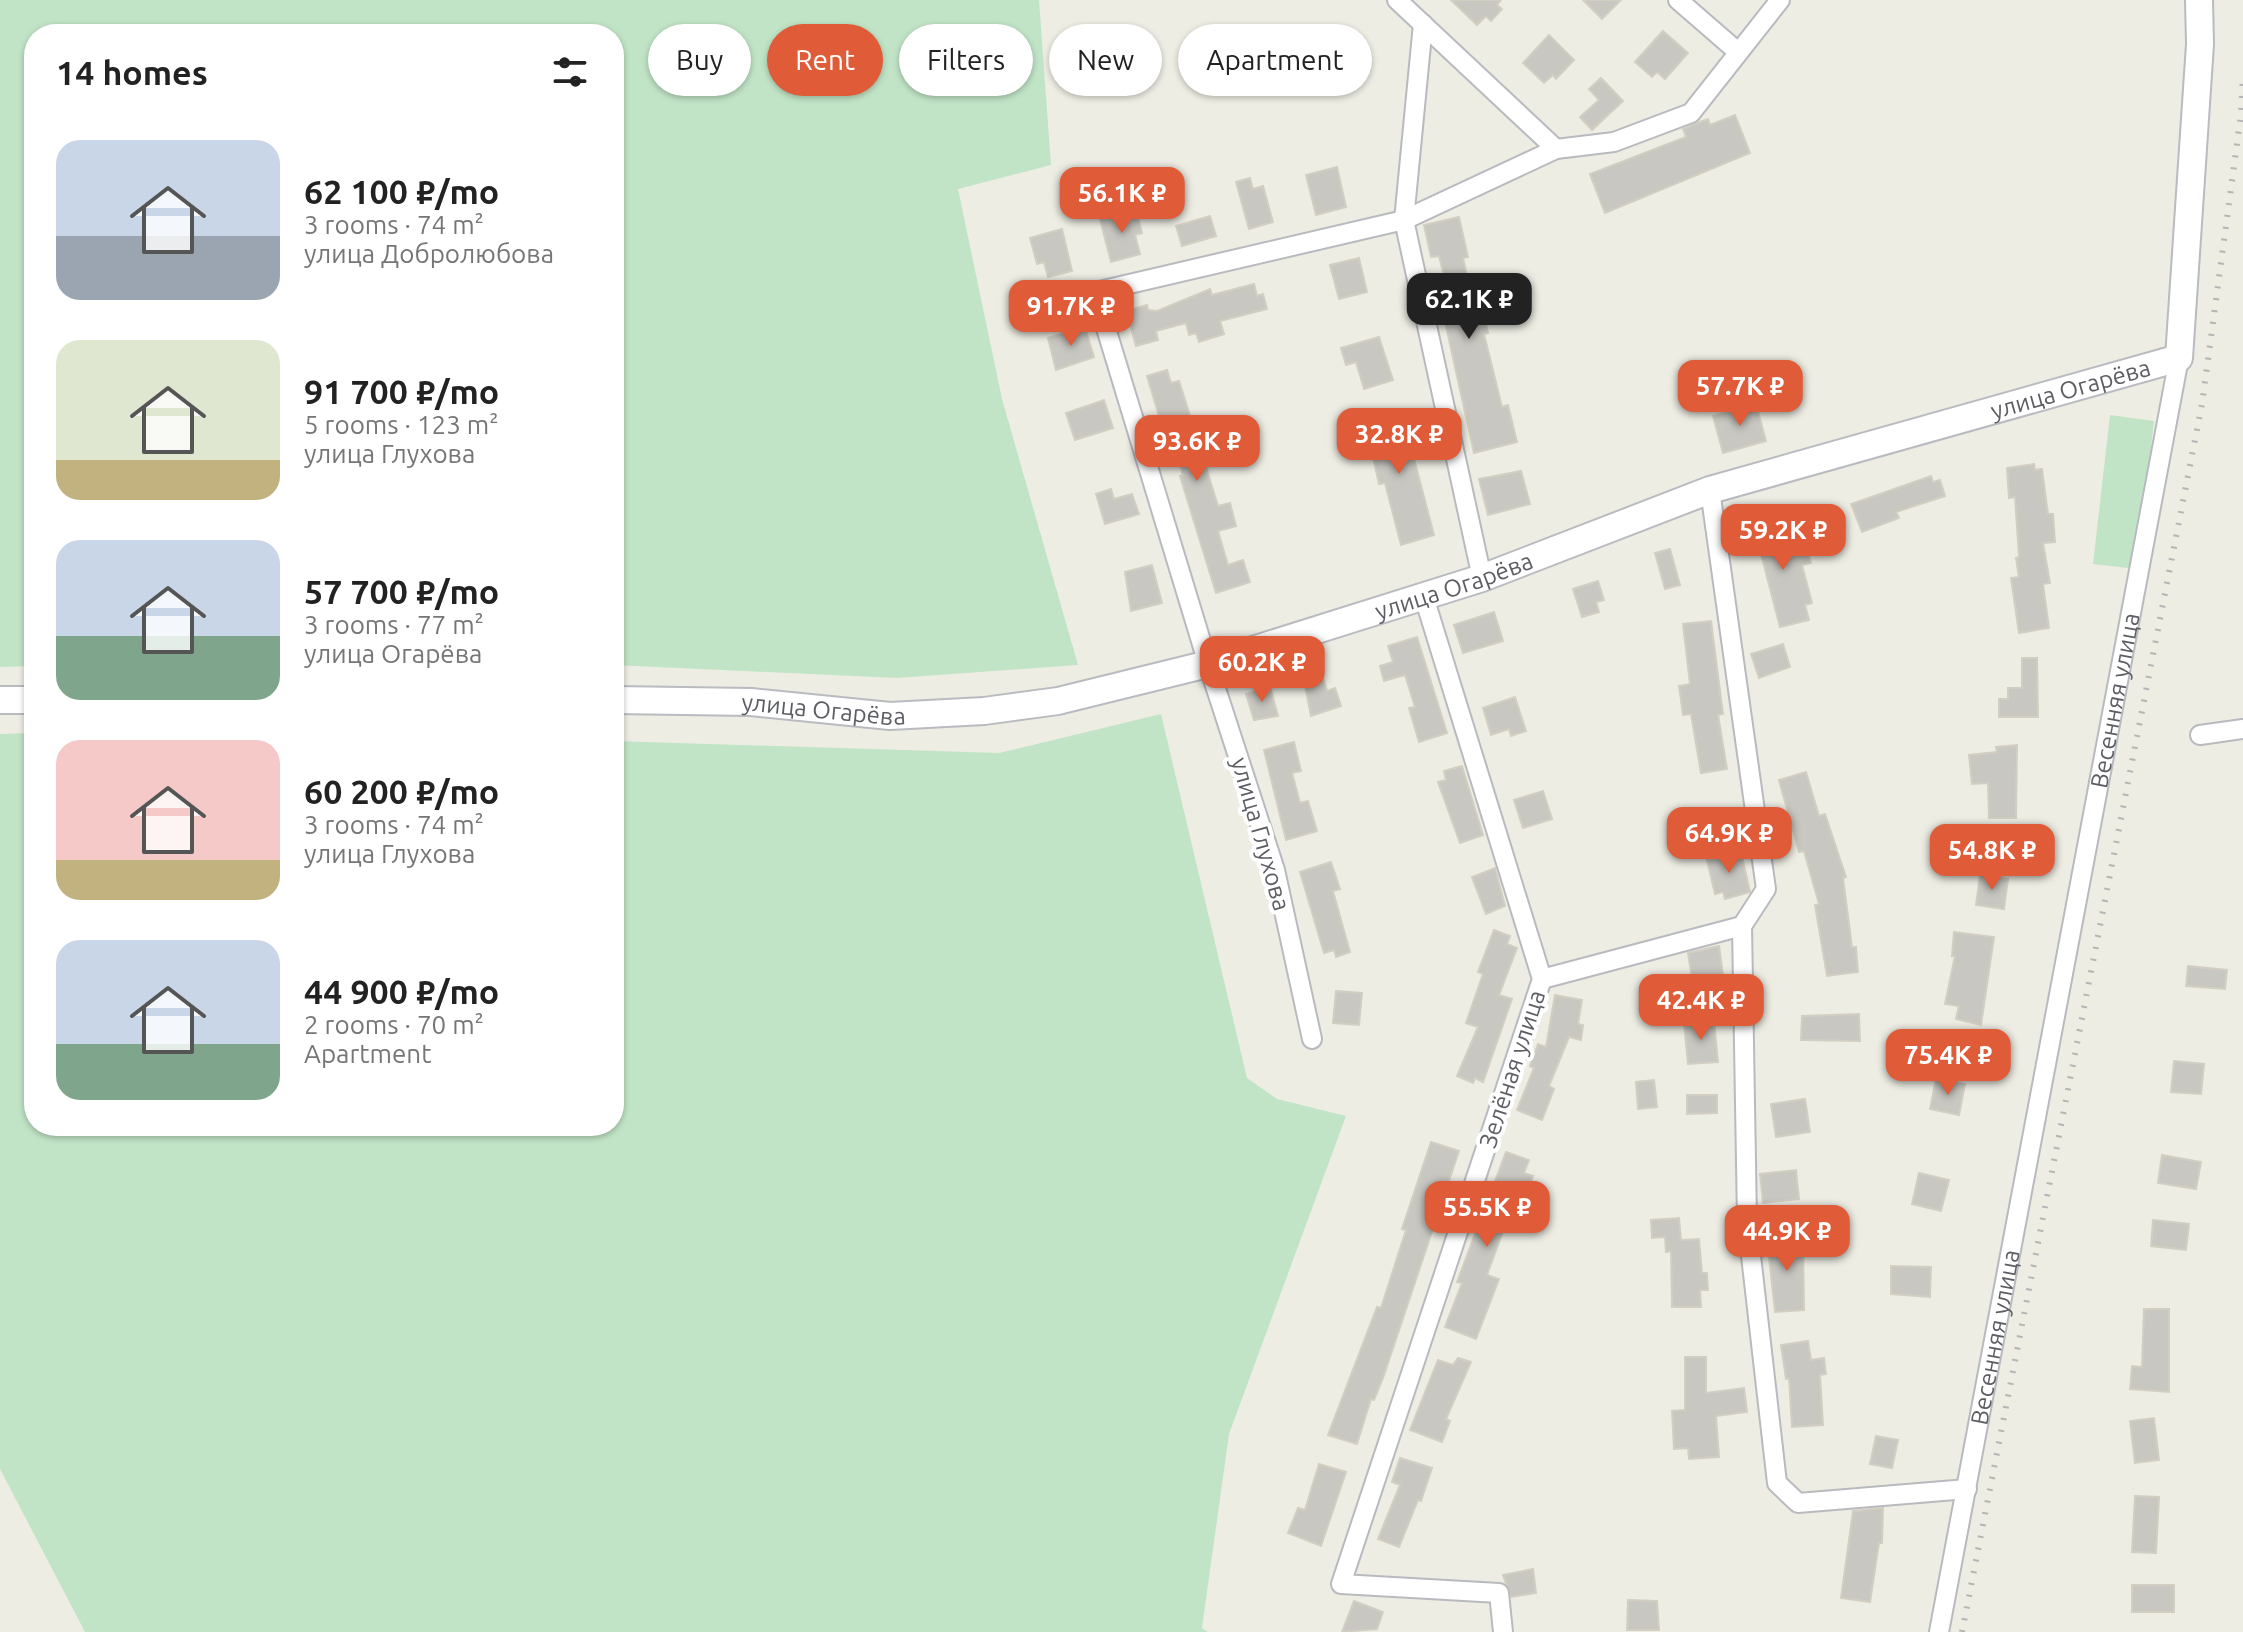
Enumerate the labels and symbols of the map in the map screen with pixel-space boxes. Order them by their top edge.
pin: 56.1K ₽ [1048,167,1196,235]
pin: 62.1K ₽ [1395,273,1543,341]
pin: 91.7K ₽ [997,280,1145,348]
street label: улица Огарёва [1987,353,2153,424]
pin: 57.7K ₽ [1666,360,1814,428]
pin: 32.8K ₽ [1325,408,1473,476]
pin: 93.6K ₽ [1123,415,1271,483]
pin: 59.2K ₽ [1709,504,1857,572]
street label: улица Огарёва [1371,546,1536,624]
street label: Весенняя улица [2085,610,2144,790]
pin: 60.2K ₽ [1188,636,1336,704]
street label: улица Огарёва [741,688,906,730]
street label: улица Глухова [1226,754,1296,914]
pin: 64.9K ₽ [1655,807,1803,875]
pin: 54.8K ₽ [1918,824,2066,892]
pin: 42.4K ₽ [1627,974,1775,1042]
street label: Зелёная улица [1474,987,1550,1151]
pin: 75.4K ₽ [1874,1029,2022,1097]
pin: 55.5K ₽ [1413,1181,1561,1249]
pin: 44.9K ₽ [1713,1205,1861,1273]
street label: Весенняя улица [1965,1247,2024,1427]

